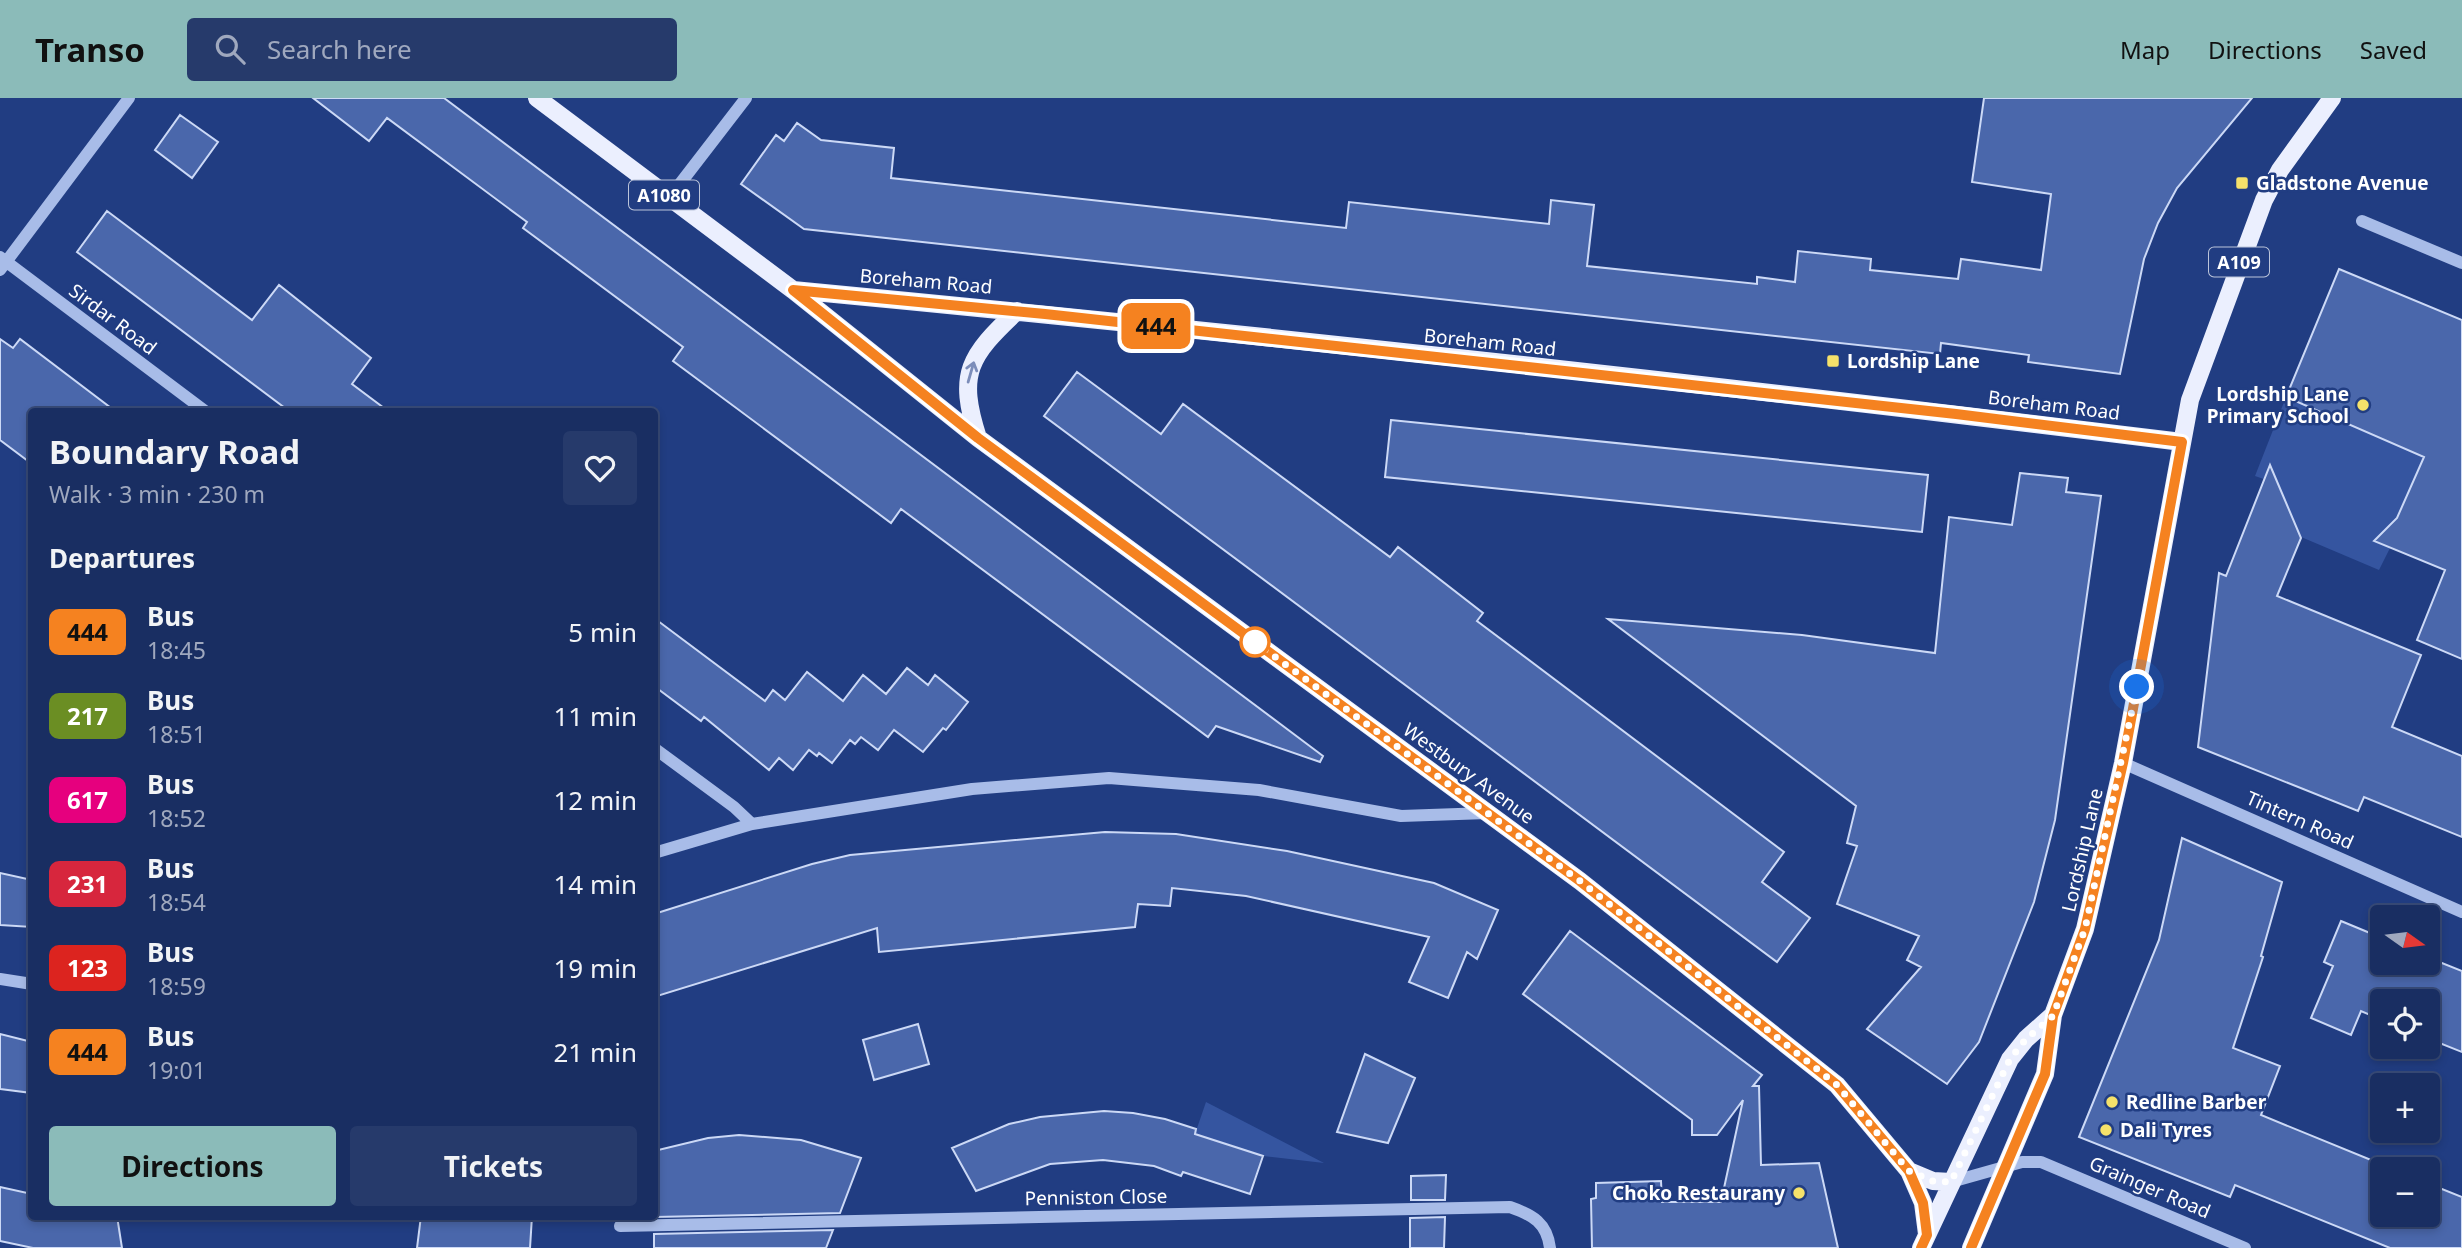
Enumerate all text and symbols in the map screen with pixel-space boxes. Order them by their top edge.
search box [187,18,677,81]
text: Transo [35,27,145,72]
icon: search [211,30,249,68]
text: Search here [267,31,412,67]
text: Map [2120,33,2170,66]
text: Directions [2208,33,2322,66]
text: Saved [2360,33,2427,66]
place label: Gladstone Avenue [2256,170,2428,196]
marker: Gladstone Avenue [2234,175,2250,191]
road number: A1080 [629,180,699,210]
road number: A109 [2209,247,2269,276]
street label: Boreham Road [859,262,993,300]
street label: Sirdar Road [64,277,162,361]
line badge: 444 [1116,303,1196,349]
text: 444 [1135,309,1177,342]
street label: Boreham Road [1423,322,1557,362]
place label: Lordship Lane [1847,348,1980,374]
marker: Lordship Lane [1825,353,1841,369]
one-way arrow [965,362,978,384]
place label: Lordship Lane Primary School [2207,381,2349,429]
street label: Boreham Road [1987,384,2121,426]
marker: Lordship Lane Primary School [2355,397,2371,413]
text: Boundary Road [49,429,300,474]
button: heart [563,431,637,505]
text: Walk · 3 min · 230 m [49,478,265,510]
text: Departures [49,540,195,576]
text: Bus [147,598,194,634]
text: 5 min [568,614,637,650]
text: 444 [67,615,108,648]
unlabelled marker [1240,627,1270,657]
text: 18:45 [147,634,206,666]
your location [2119,669,2154,704]
text: Bus [147,682,194,718]
text: 11 min [553,698,637,734]
text: 217 [67,699,108,732]
street label: Westbury Avenue [1398,716,1540,830]
text: 18:51 [147,718,206,750]
text: Bus [147,766,194,802]
text: 12 min [553,782,637,818]
text: 617 [67,783,108,816]
street label: Tintern Road [2242,785,2358,855]
street label: Lordship Lane [2055,786,2109,914]
text: 18:52 [147,802,206,834]
text: Bus [147,850,194,886]
text: 14 min [553,866,637,902]
text: 231 [67,867,108,900]
text: 18:54 [147,886,206,918]
north arrow [2370,905,2440,975]
map controls [2370,905,2440,1227]
text: Bus [147,934,194,970]
text: 19 min [553,950,637,986]
text: 123 [67,951,108,984]
text: 18:59 [147,970,206,1002]
button: locate [2370,989,2440,1059]
text: Bus [147,1018,194,1054]
text: 21 min [553,1034,637,1070]
text: 444 [67,1035,108,1068]
text: 19:01 [147,1054,206,1086]
button: + [2370,1073,2440,1143]
place label: Redline Barber [2126,1089,2267,1115]
marker: Redline Barber [2104,1094,2120,1110]
place label: Dali Tyres [2120,1117,2212,1143]
marker: Dali Tyres [2098,1122,2114,1138]
button: Directions [49,1126,336,1206]
button: Tickets [350,1126,637,1206]
street label: Grainger Road [2085,1150,2215,1224]
button: − [2370,1157,2440,1227]
place label: Choko Restaurany [1612,1180,1785,1206]
street label: Penniston Close [1024,1183,1168,1211]
marker: Choko Restaurany [1791,1185,1807,1201]

